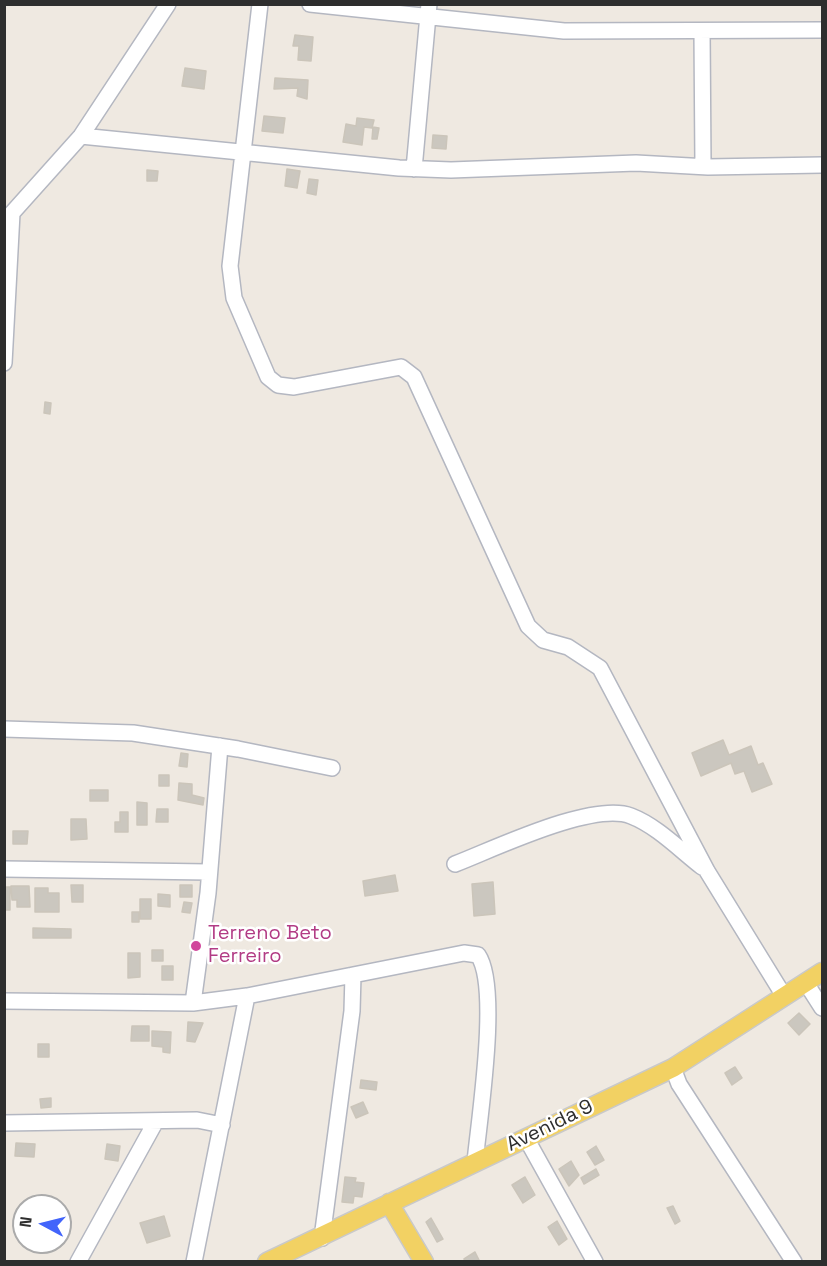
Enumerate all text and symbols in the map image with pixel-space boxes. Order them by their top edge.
place label: Terreno Beto Ferreiro [208,922,332,969]
marker: Terreno Beto Ferreiro [189,939,203,953]
street label: Avenida 9 [503,1095,597,1157]
north arrow [12,1194,72,1254]
text: N [15,1215,37,1229]

